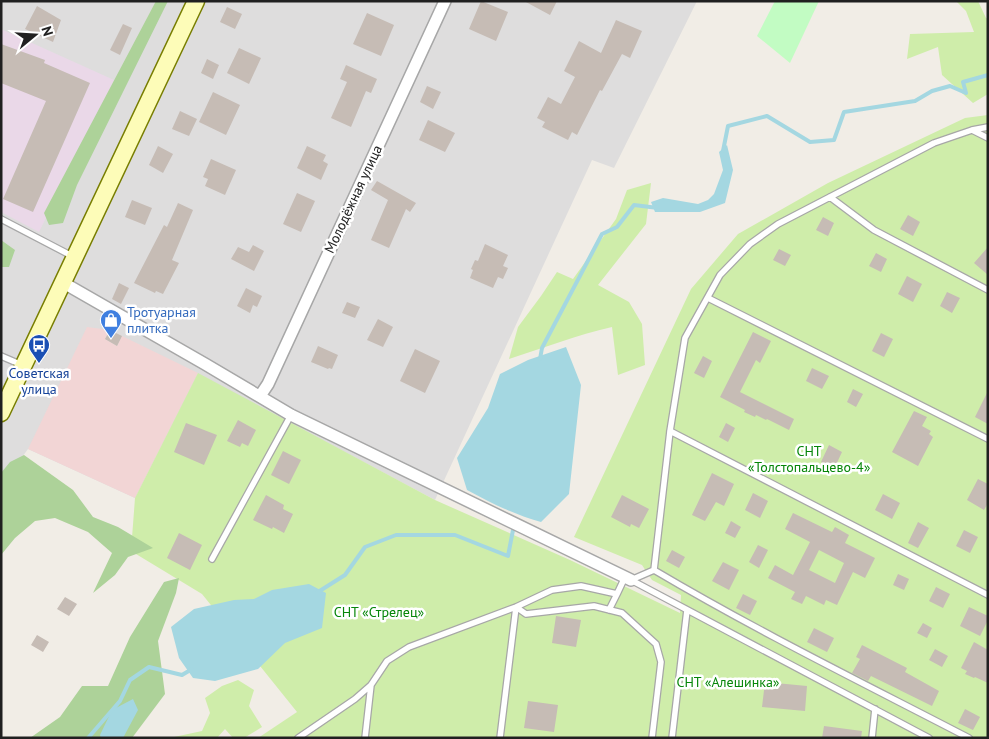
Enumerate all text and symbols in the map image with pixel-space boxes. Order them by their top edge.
north arrow [10,10,60,60]
text: N [37,24,57,38]
street label: Молодёжная улица [320,142,386,256]
place label: Тротуарная плитка [127,303,196,337]
shop icon: Тротуарная плитка [99,308,123,339]
bus stop icon: Советская улица [27,333,51,364]
place label: Советская улица [8,364,70,398]
park label: СНТ «Толстопальцево-4» [748,442,871,476]
park label: СНТ «Стрелец» [334,603,425,621]
park label: СНТ «Алешинка» [676,673,780,691]

